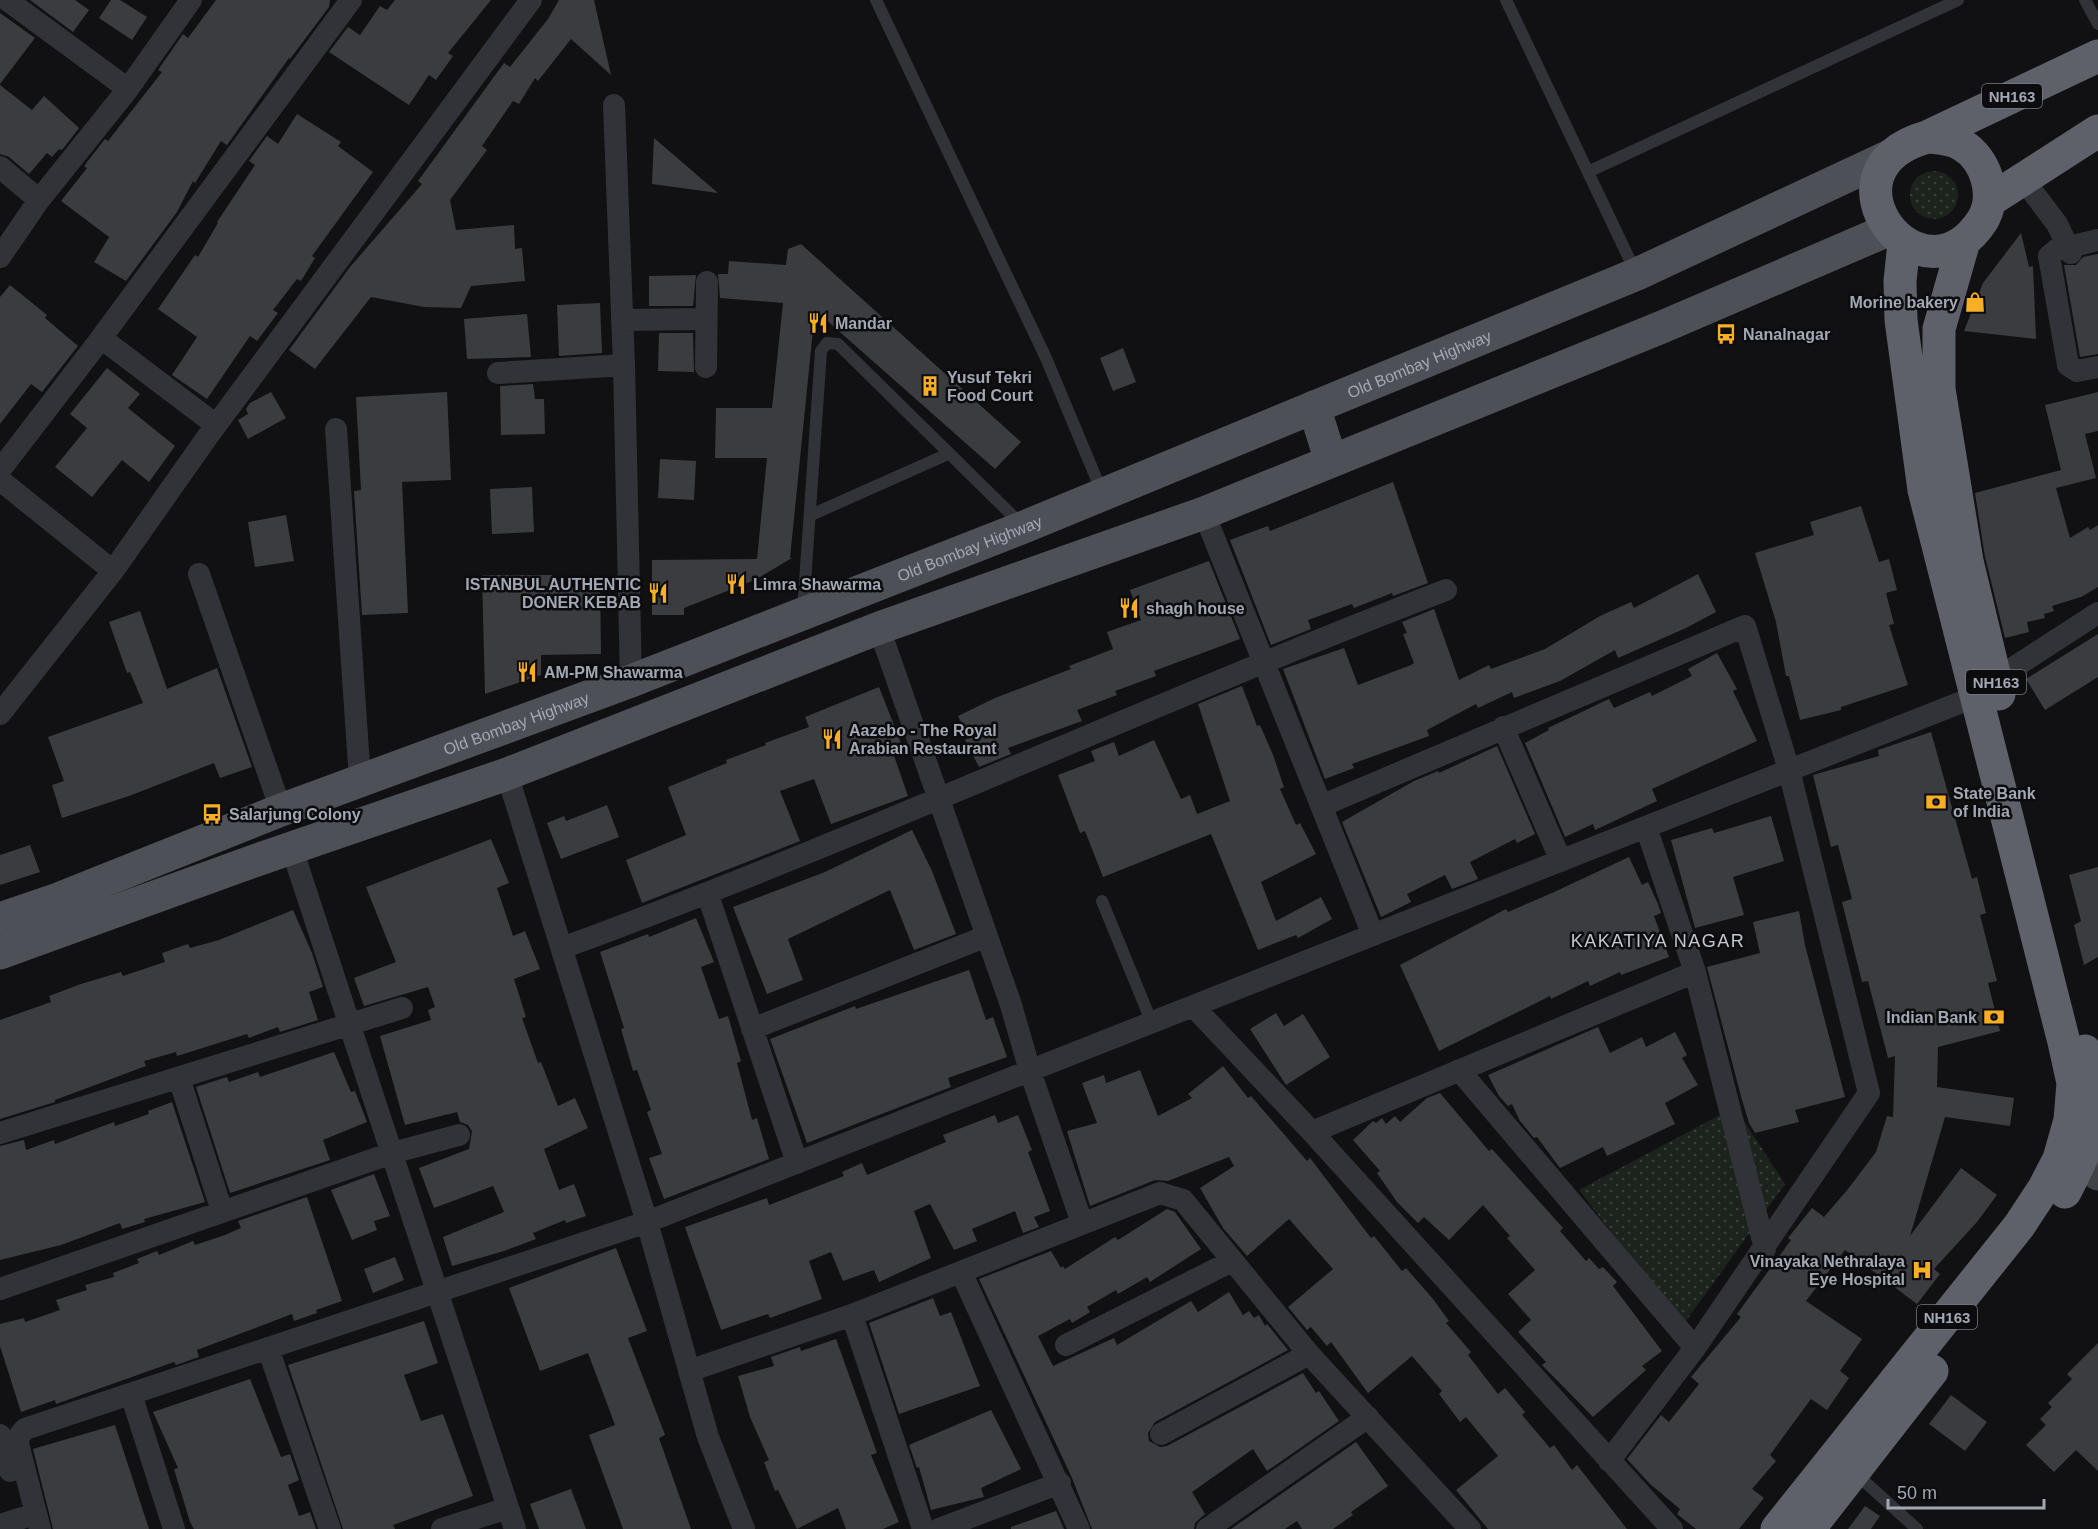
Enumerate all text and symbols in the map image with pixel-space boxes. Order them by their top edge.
road number: NH163 [1982,84,2042,108]
shop icon: Morine bakery [1963,290,1987,314]
place label: Morine bakery [1850,294,1958,311]
restaurant icon: Mandar [806,311,830,335]
place label: Mandar [835,315,892,332]
bus stop icon: Nanalnagar [1714,322,1738,346]
place label: Nanalnagar [1743,326,1830,343]
street label: Old Bombay Highway [1345,327,1494,401]
place label: Yusuf Tekri Food Court [947,369,1034,404]
building icon: Yusuf Tekri Food Court [918,374,942,398]
street label: Old Bombay Highway [895,512,1044,584]
restaurant icon: Limra Shawarma [724,572,748,596]
place label: ISTANBUL AUTHENTIC DONER KEBAB [465,576,641,611]
place label: Limra Shawarma [753,576,881,593]
restaurant icon: ISTANBUL AUTHENTIC DONER KEBAB [646,581,670,605]
restaurant icon: shagh house [1117,596,1141,620]
place label: shagh house [1146,600,1245,617]
restaurant icon: AM-PM Shawarma [515,660,539,684]
place label: AM-PM Shawarma [544,664,683,681]
road number: NH163 [1966,670,2026,694]
street label: Old Bombay Highway [441,689,591,758]
place label: Aazebo - The Royal Arabian Restaurant [849,722,997,757]
restaurant icon: Aazebo - The Royal Arabian Restaurant [820,727,844,751]
place label: State Bank of India [1953,785,2036,820]
bank icon: State Bank of India [1924,790,1948,814]
bus stop icon: Salarjung Colony [200,802,224,826]
place label: Salarjung Colony [229,806,361,823]
district label: KAKATIYA NAGAR [1571,931,1745,951]
bank icon: Indian Bank [1982,1005,2006,1029]
place label: Indian Bank [1886,1009,1977,1026]
place label: Vinayaka Nethralaya Eye Hospital [1750,1253,1905,1288]
hospital icon: Vinayaka Nethralaya Eye Hospital [1910,1258,1934,1282]
road number: NH163 [1917,1305,1977,1329]
scale bar [1888,1472,2044,1510]
text: 50 m [1897,1483,1937,1503]

